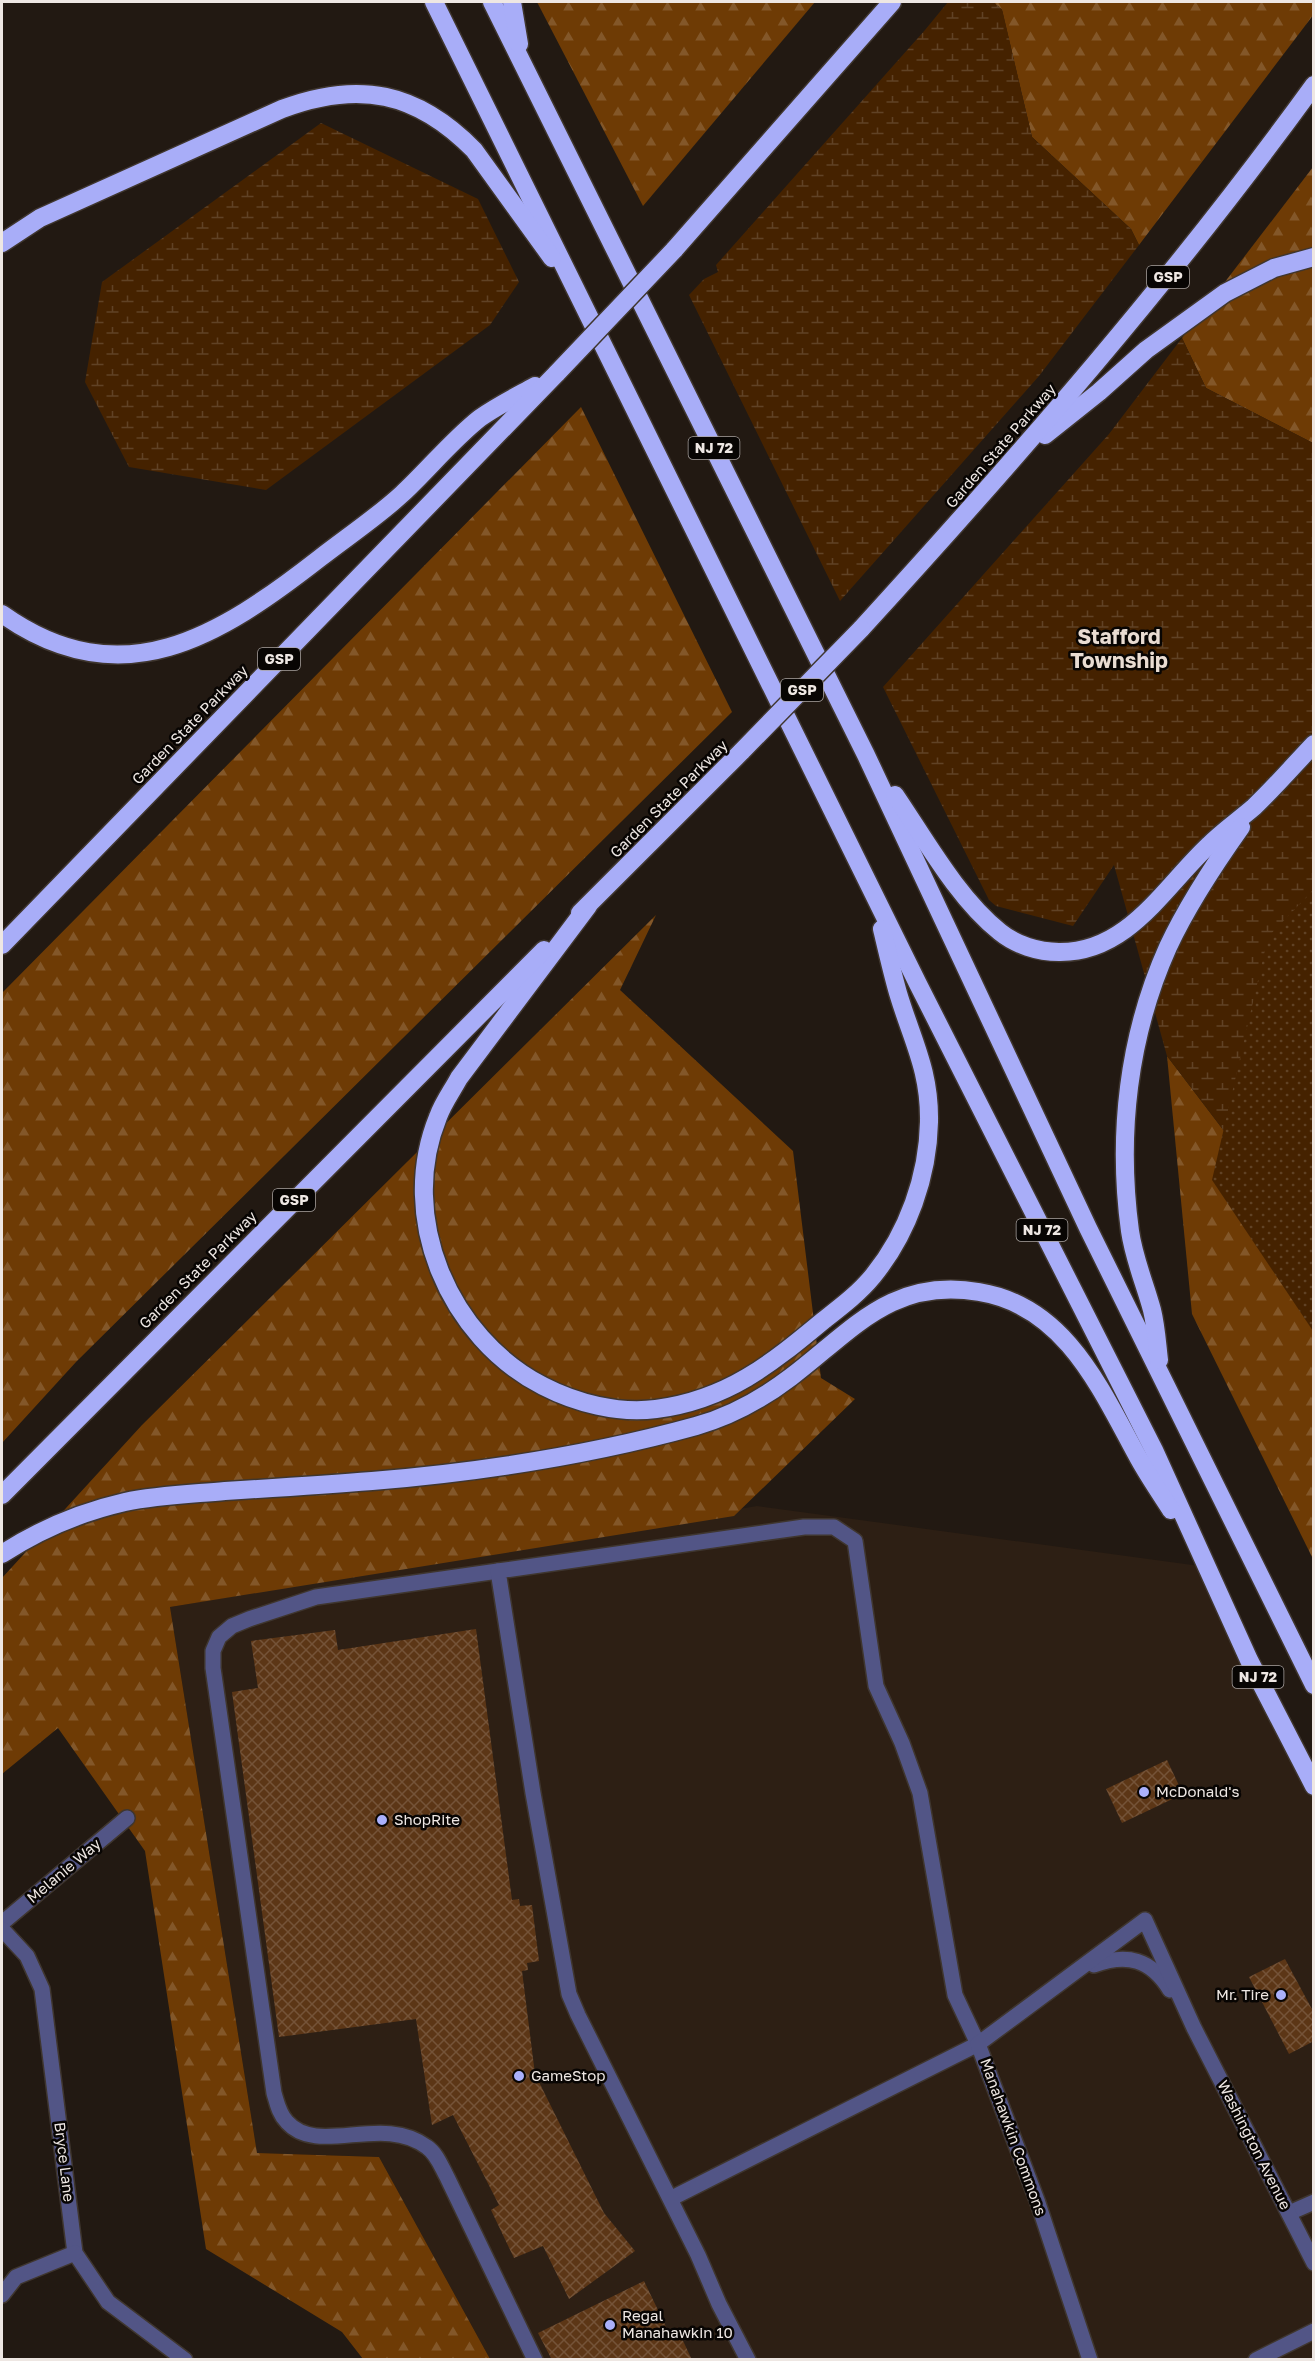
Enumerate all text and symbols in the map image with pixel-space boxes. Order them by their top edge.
road number: GSP [1147,266,1189,288]
street label: Garden State Parkway [941,379,1060,511]
road number: NJ 72 [688,437,740,459]
district label: Stafford Township [1070,623,1168,673]
road number: GSP [258,648,300,670]
street label: Garden State Parkway [128,661,251,788]
road number: GSP [781,679,823,701]
street label: Garden State Parkway [606,735,731,861]
road number: GSP [273,1189,315,1211]
street label: Garden State Parkway [135,1206,260,1332]
road number: NJ 72 [1016,1219,1068,1241]
road number: NJ 72 [1232,1666,1284,1688]
place label: McDonald's [1156,1782,1239,1800]
marker: McDonald's [1137,1785,1151,1799]
place label: ShopRite [394,1810,460,1828]
marker: ShopRite [375,1813,389,1827]
street label: Melanie Way [23,1834,104,1906]
place label: Mr. Tire [1216,1985,1269,2003]
marker: Mr. Tire [1274,1988,1288,2002]
street label: Manahawkin Commons [977,2056,1051,2218]
place label: GameStop [531,2066,606,2084]
marker: GameStop [512,2069,526,2083]
street label: Washington Avenue [1214,2077,1295,2213]
street label: Bryce Lane [51,2121,79,2203]
place label: Regal Manahawkin 10 [622,2306,733,2341]
marker: Regal Manahawkin 10 [603,2318,617,2332]

